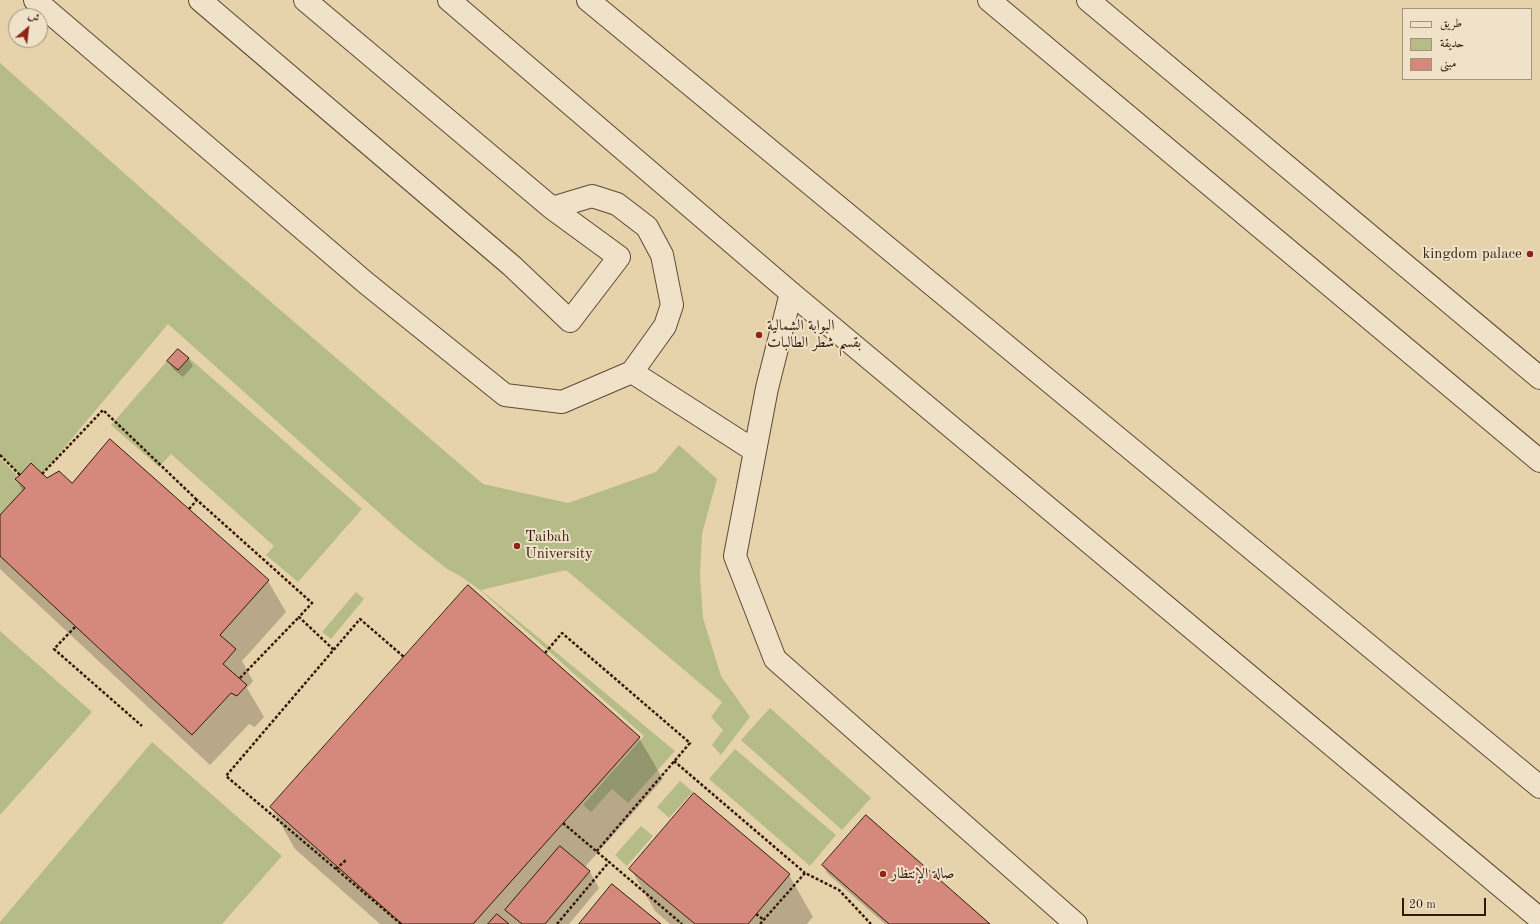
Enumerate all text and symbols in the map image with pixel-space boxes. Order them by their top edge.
north arrow [8,8,48,48]
legend [1402,8,1532,80]
text: ش [26,10,41,25]
text: طريق [1440,18,1462,30]
text: حديقة [1440,38,1464,50]
text: مبنى [1440,58,1456,70]
place label: kingdom palace [1422,245,1522,263]
marker: kingdom palace [1525,249,1535,259]
place label: البوابة الشمالية بقسم شطر الطالبات [767,317,861,352]
marker: البوابة الشمالية بقسم شطر الطالبات [754,330,764,340]
place label: Taibah University [525,528,593,563]
marker: Taibah University [512,541,522,551]
place label: صالة الإنتظار [891,865,954,883]
marker: صالة الإنتظار [878,869,888,879]
scale bar [1404,890,1488,916]
text: 20 m [1409,899,1436,911]

